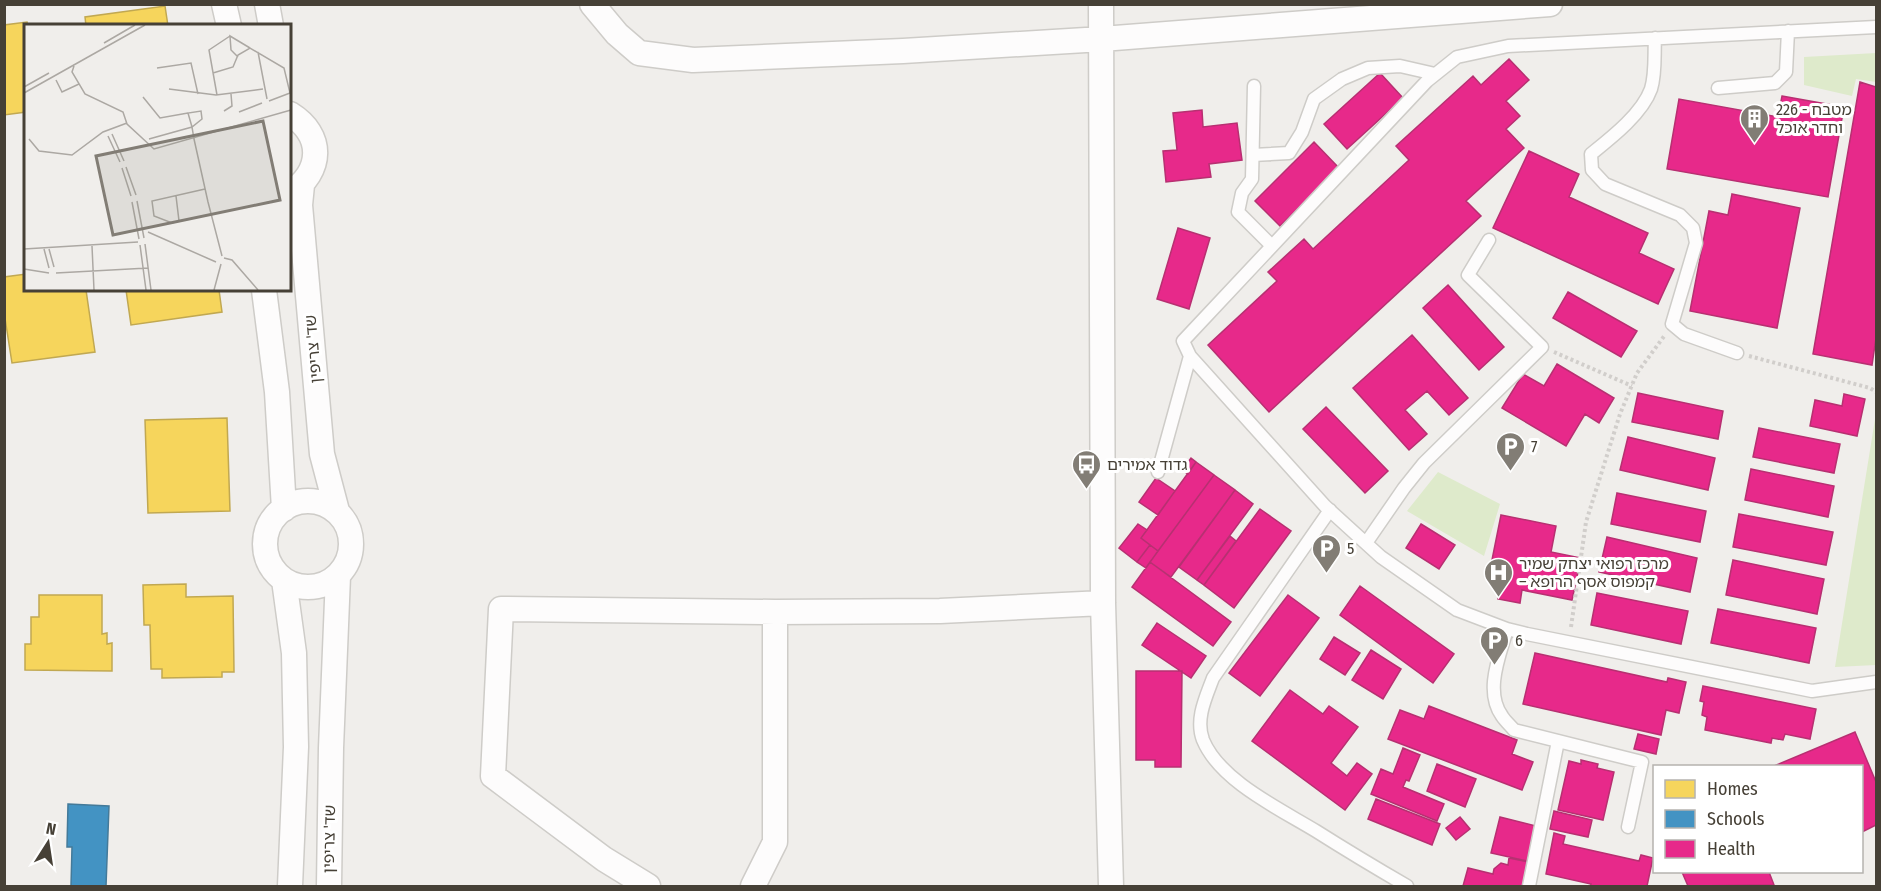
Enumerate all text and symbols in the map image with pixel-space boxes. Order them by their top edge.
inset map [24,24,291,291]
place label: 226 - מטבח וחדר אוכל [1776,100,1852,137]
building icon: 226 - מטבח וחדר אוכל [1739,102,1771,144]
street label: שד' צריפין [301,314,325,384]
parking icon: 7 [1494,430,1526,472]
place label: 7 [1531,437,1538,456]
bus stop icon: גדוד אמירים [1070,448,1102,490]
place label: גדוד אמירים [1107,455,1188,474]
parking icon: 5 [1310,532,1342,574]
place label: 5 [1347,539,1354,558]
place label: מרכז רפואי יצחק שמיר – קמפוס אסף הרופא [1519,554,1669,591]
hospital icon: מרכז רפואי יצחק שמיר – קמפוס אסף הרופא [1482,556,1514,598]
parking icon: 6 [1478,624,1510,666]
place label: 6 [1515,631,1523,650]
legend [1653,765,1863,873]
text: Homes [1707,778,1758,800]
street label: שד' צריפין [319,805,339,873]
text: Schools [1707,808,1765,830]
north arrow [18,813,78,873]
text: N [44,819,58,839]
text: Health [1707,838,1755,860]

